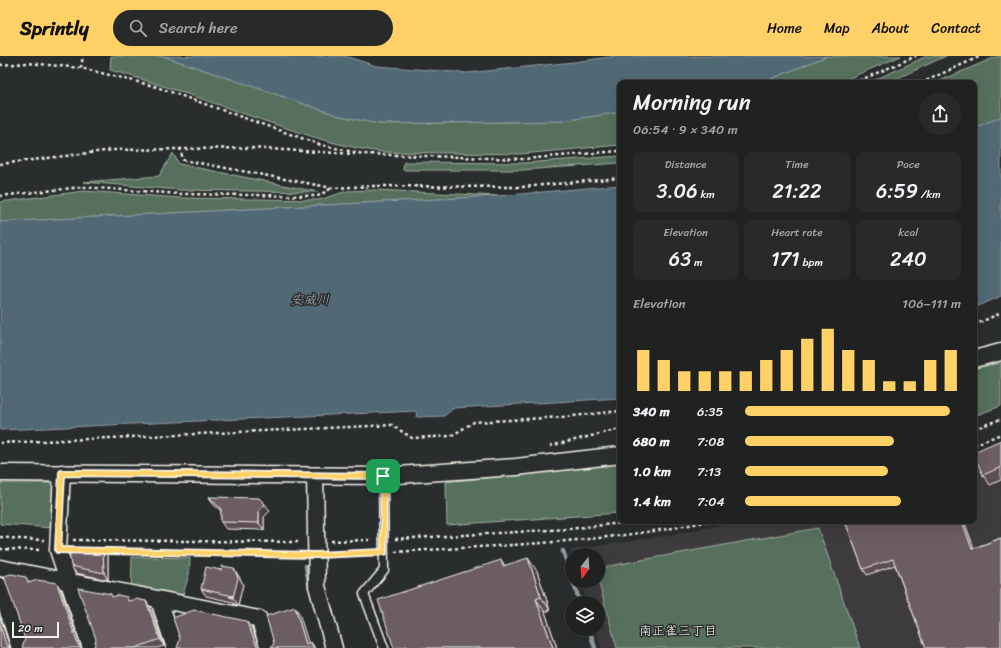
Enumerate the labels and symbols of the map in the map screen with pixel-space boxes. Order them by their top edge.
water label: 安威川 [290,288,330,311]
pin [366,459,400,493]
north arrow [565,548,605,588]
district label: 南正雀三丁目 [639,619,717,642]
scale bar [12,620,59,639]

